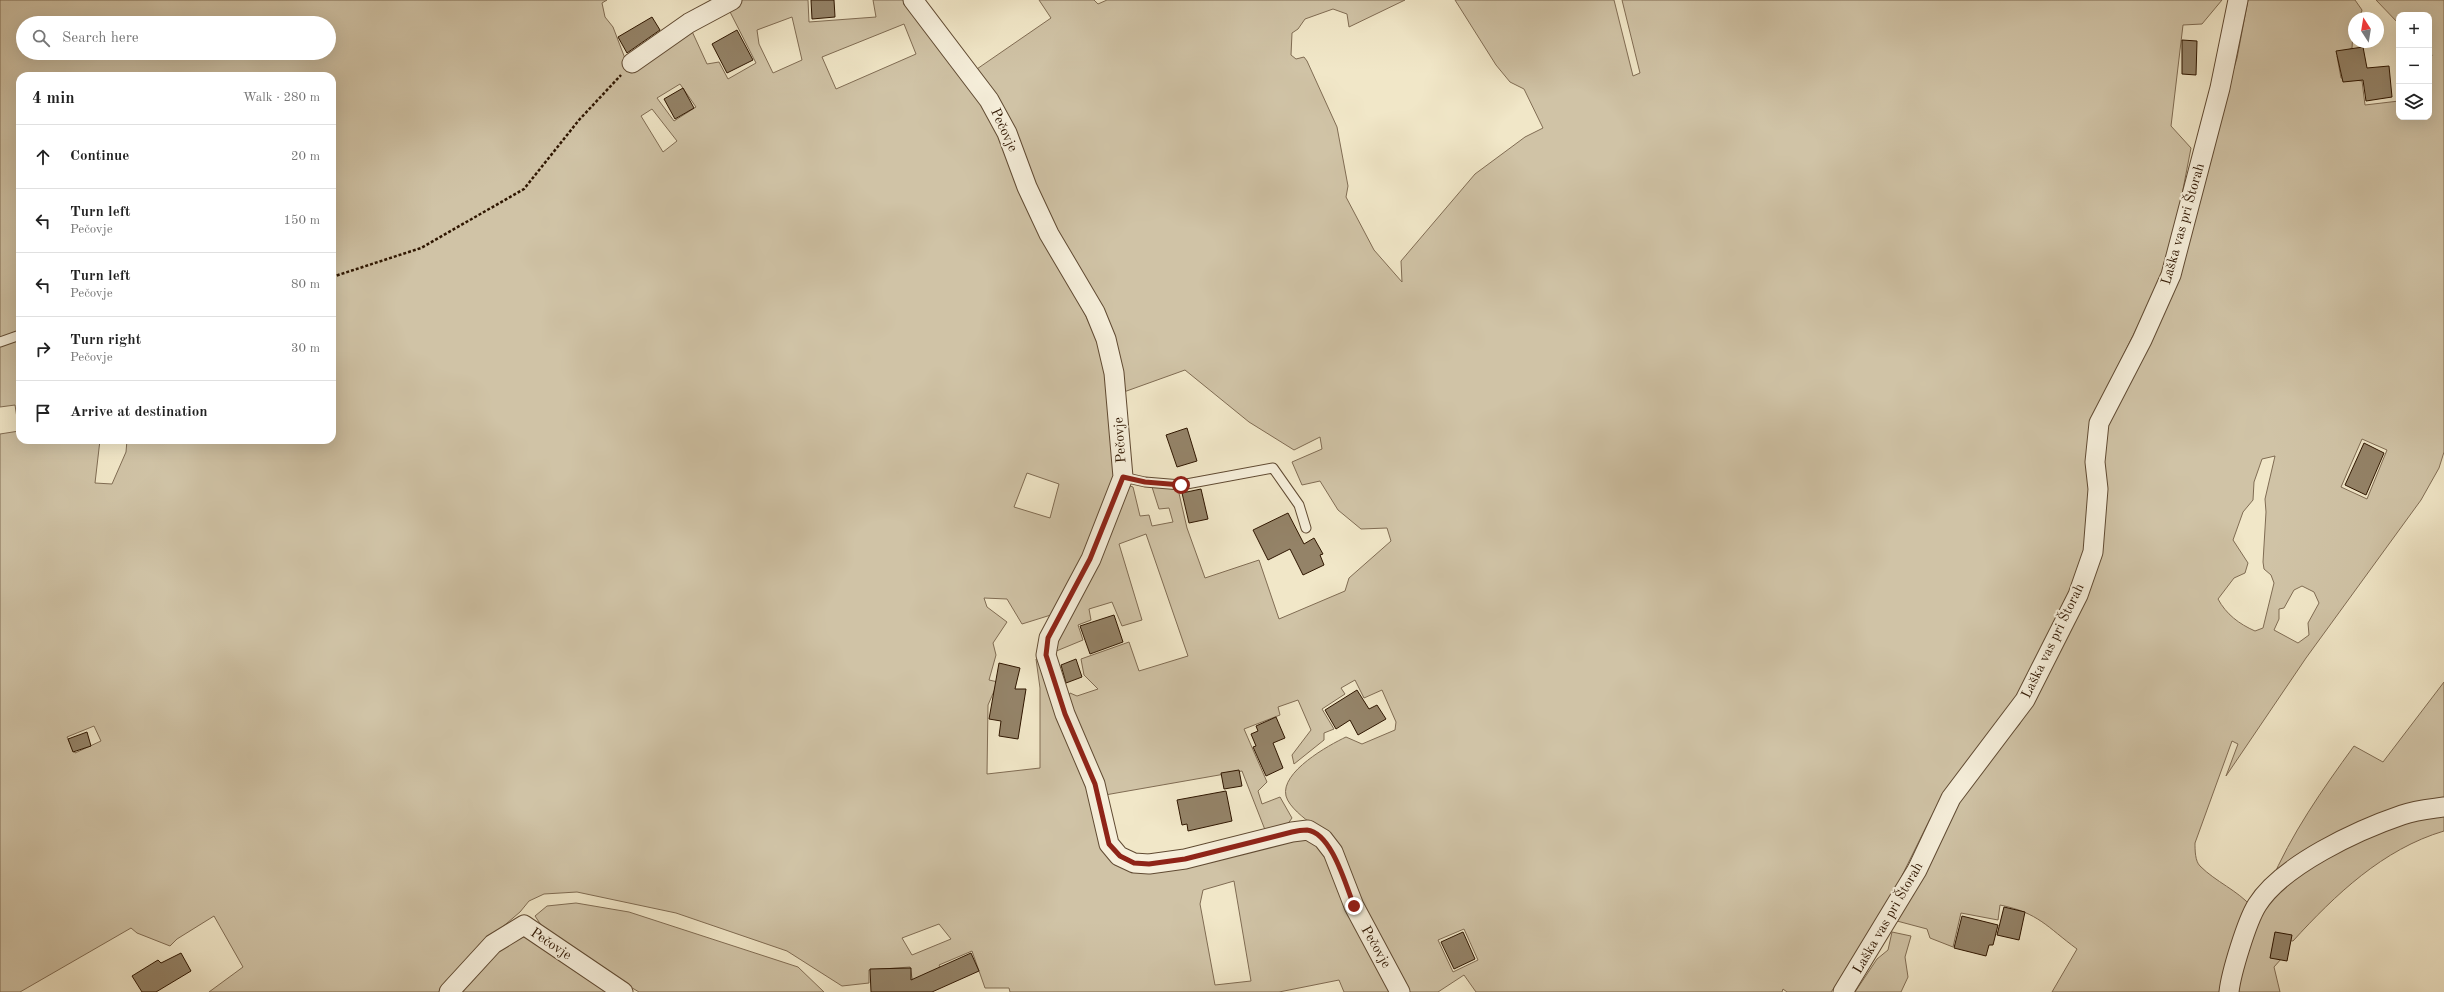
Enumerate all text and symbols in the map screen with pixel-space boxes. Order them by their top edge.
north arrow [2348,12,2384,48]
map controls [2396,12,2432,120]
button: + [2396,12,2432,48]
search box [16,16,336,60]
icon: search [30,27,52,49]
text: Search here [62,31,139,46]
button: − [2396,48,2432,84]
button: layers [2396,84,2432,120]
text: 4 min [32,90,75,107]
text: Walk · 280 m [243,91,320,104]
street label: Pečovje [988,106,1020,154]
icon: ahead [32,146,54,168]
text: Continue [70,149,129,164]
text: 20 m [291,150,320,163]
street label: Laška vas pri Štorah [2156,160,2207,286]
text: Turn left [70,205,130,220]
icon: left [32,210,54,232]
text: 150 m [283,214,320,227]
text: Pečovje [70,223,113,236]
text: Turn left [70,269,130,284]
icon: left [32,274,54,296]
text: 80 m [291,278,320,291]
text: Pečovje [70,287,113,300]
text: Turn right [70,333,141,348]
icon: right [32,338,54,360]
text: 30 m [291,342,320,355]
text: Pečovje [70,351,113,364]
icon: arrive [32,402,54,424]
text: Arrive at destination [70,405,208,420]
street label: Pečovje [1111,417,1129,463]
route start [1172,476,1190,494]
street label: Laška vas pri Štorah [2016,580,2087,701]
street label: Laška vas pri Štorah [1848,858,1926,976]
route end [1345,897,1363,915]
street label: Pečovje [1358,924,1394,970]
street label: Pečovje [528,925,574,963]

